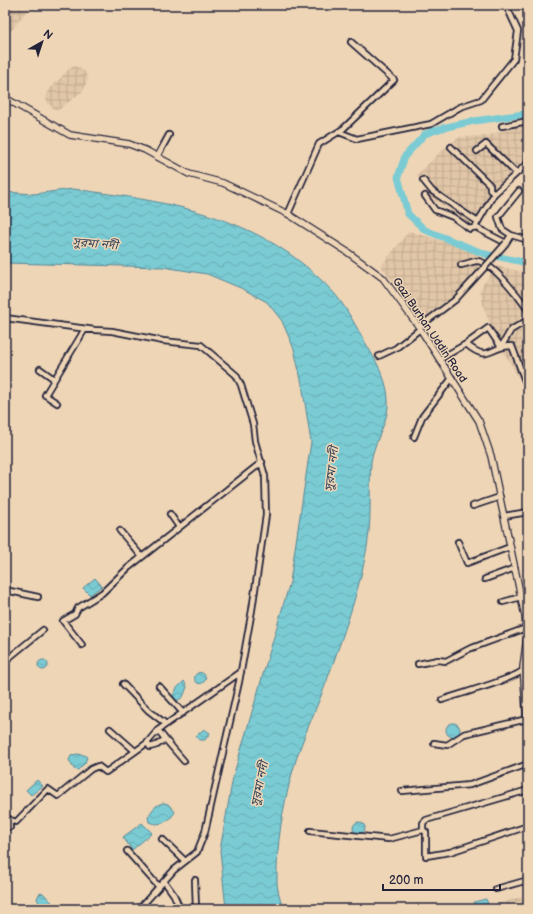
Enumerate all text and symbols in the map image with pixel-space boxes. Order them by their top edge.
north arrow [22,22,62,62]
text: N [41,27,55,42]
water label: সুরমা নদী [72,235,121,254]
street label: Gazi Burhan Uddin Road [390,275,470,385]
water label: সুরমা নদী [322,443,343,492]
water label: সুরমা নদী [248,757,273,808]
scale bar [383,866,500,892]
text: 200 m [389,873,423,888]

